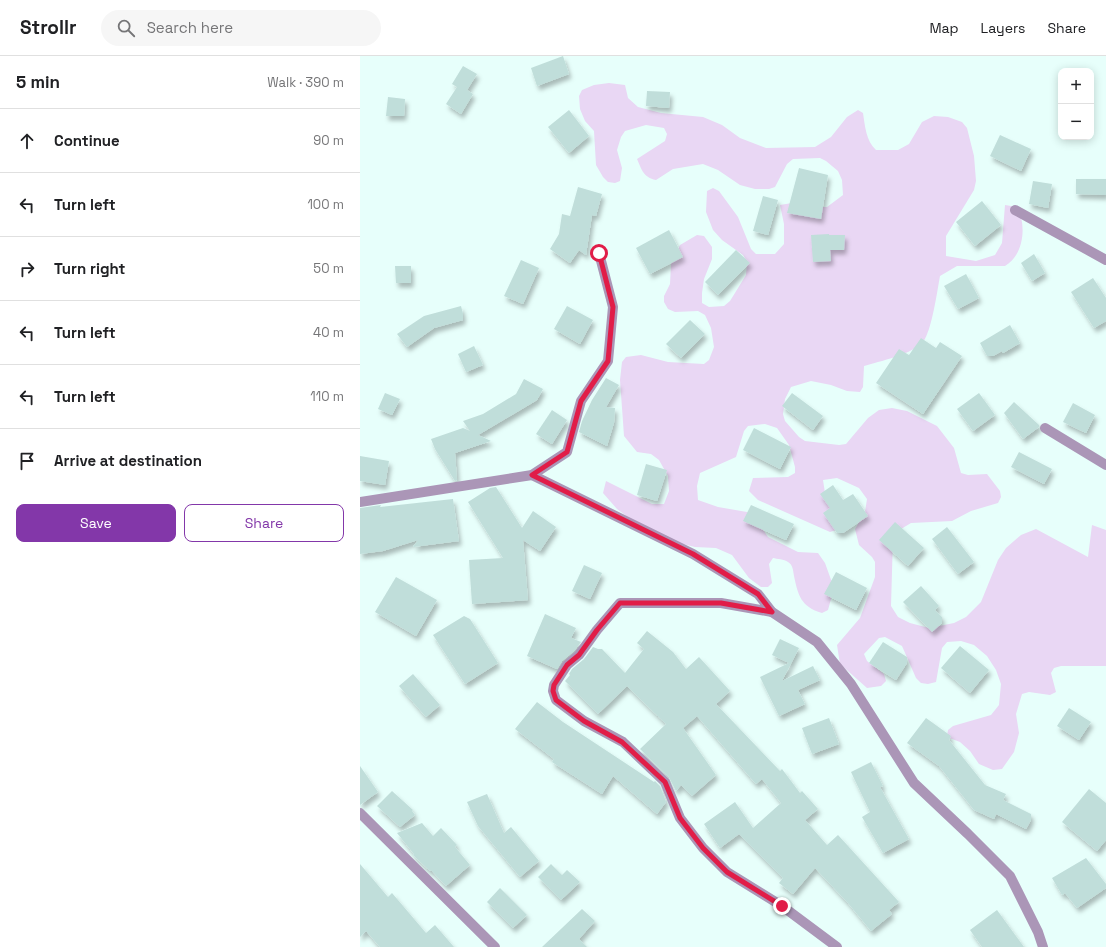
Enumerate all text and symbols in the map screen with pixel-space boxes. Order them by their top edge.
search box [101,10,381,46]
text: Strollr [20,15,77,40]
icon: search [115,17,137,39]
text: Search here [147,18,233,37]
text: Map [929,19,959,37]
text: Layers [981,19,1025,37]
text: Share [1047,19,1086,37]
map controls [1058,68,1094,140]
button: + [1058,68,1094,104]
text: 5 min [16,71,60,93]
text: Walk · 390 m [267,74,344,91]
button: − [1058,104,1094,140]
icon: ahead [16,130,38,152]
text: Continue [54,131,120,150]
text: 90 m [313,132,344,149]
icon: left [16,194,38,216]
text: Turn left [54,195,116,214]
text: 100 m [307,196,344,213]
route start [590,244,608,262]
icon: right [16,258,38,280]
text: Turn right [54,259,125,278]
text: 50 m [313,260,344,277]
icon: left [16,322,38,344]
text: Turn left [54,323,116,342]
text: 40 m [313,324,344,341]
icon: left [16,386,38,408]
text: Turn left [54,387,116,406]
text: 110 m [310,388,344,405]
icon: arrive [16,450,38,472]
text: Arrive at destination [54,451,202,470]
button: Save [16,504,176,542]
button: Share [184,504,344,542]
route end [773,897,791,915]

